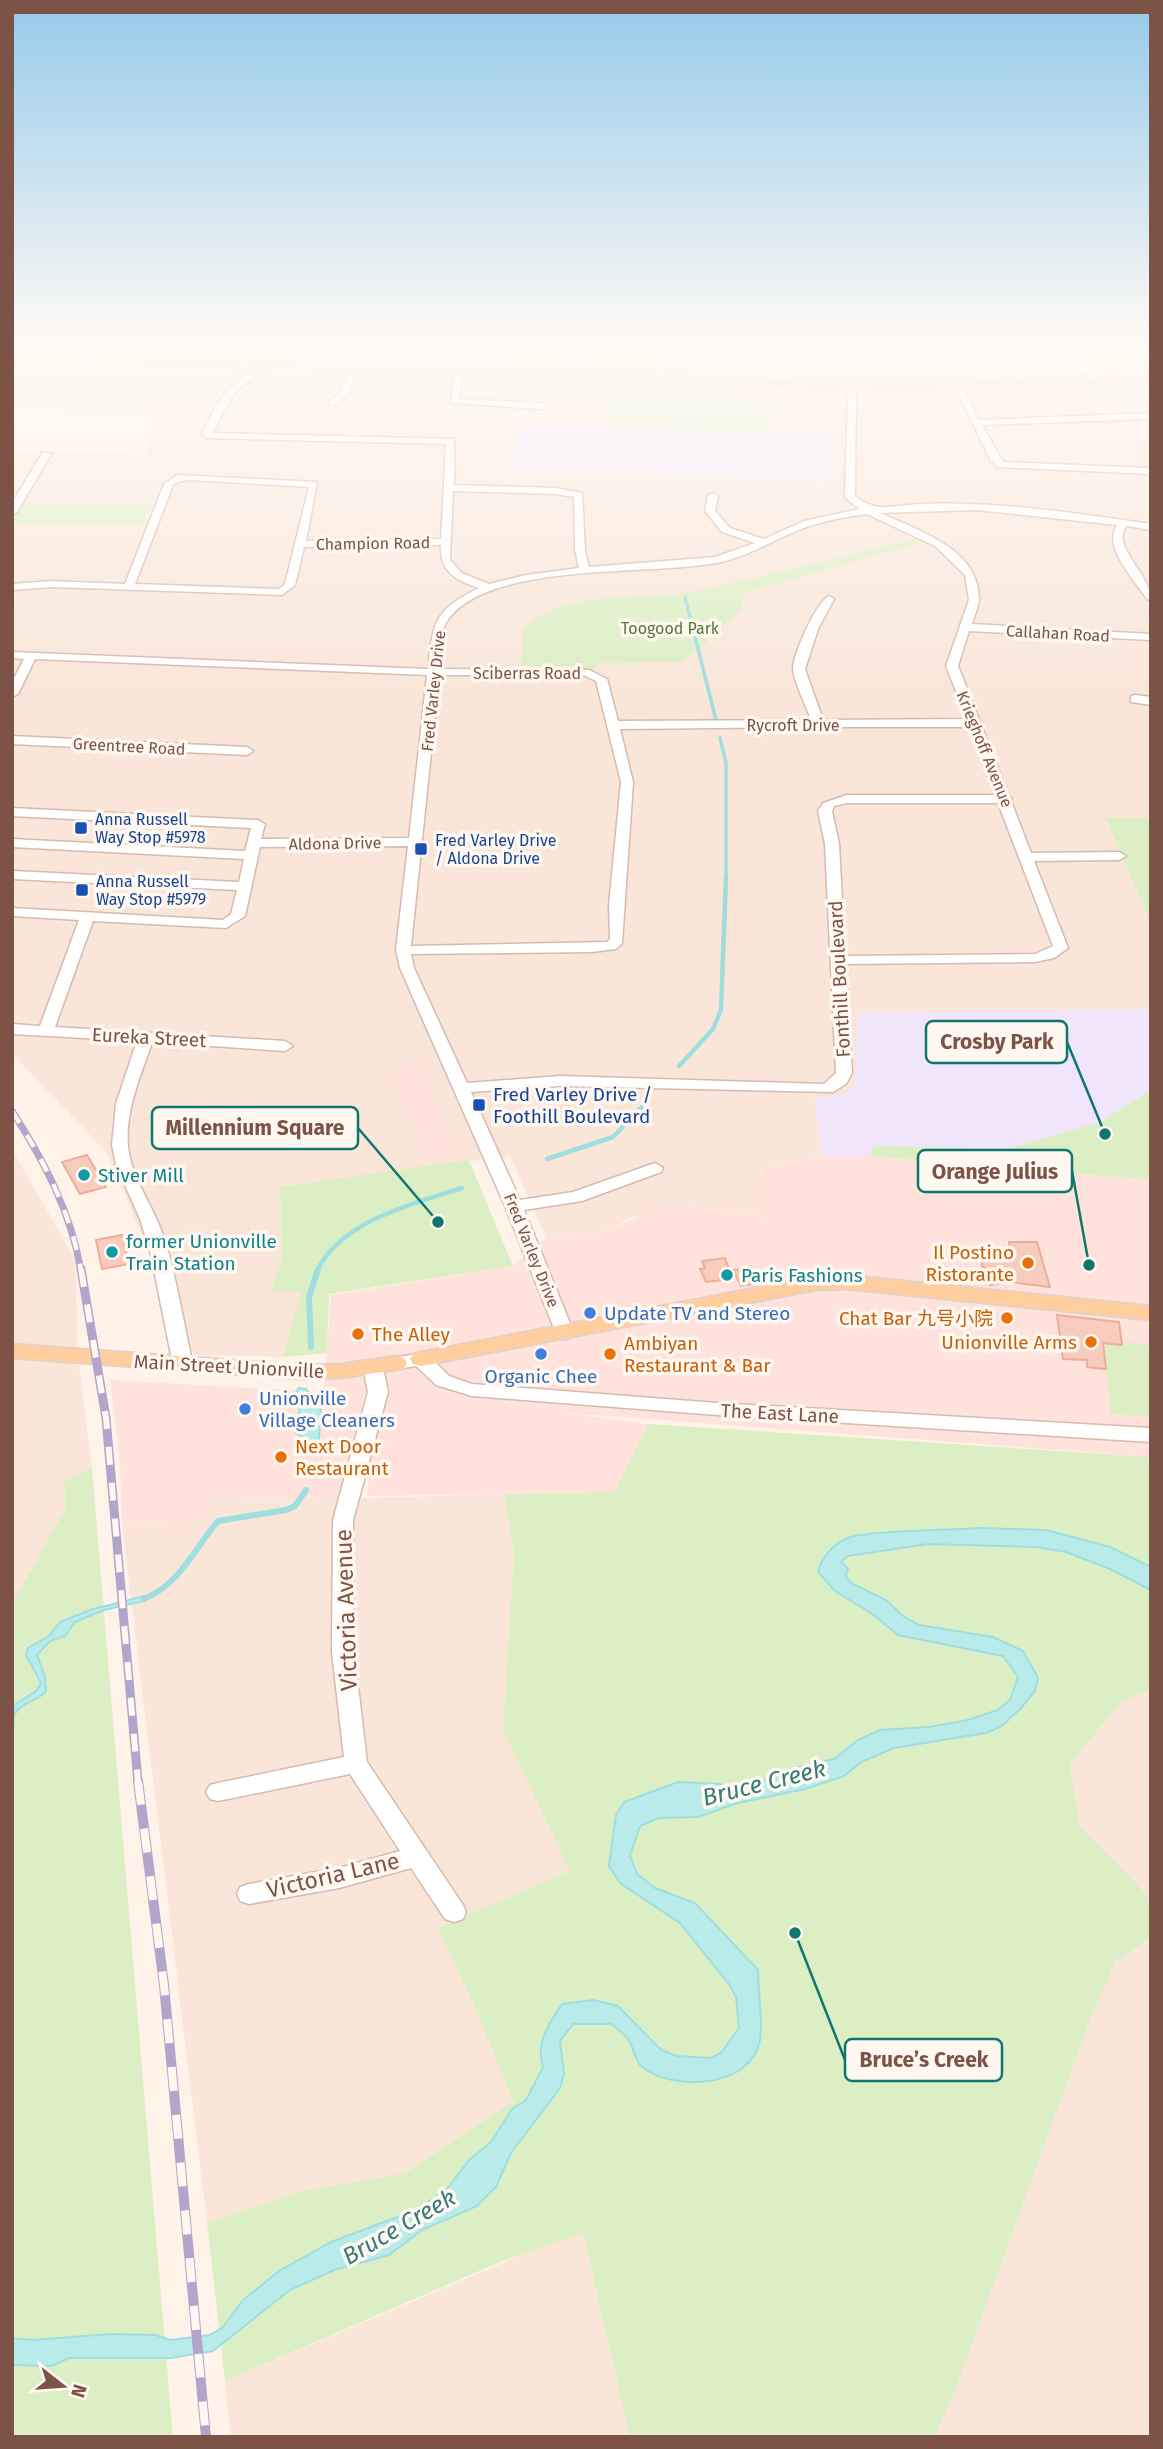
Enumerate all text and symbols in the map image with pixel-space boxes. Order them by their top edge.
street label: Champion Road [316,533,430,554]
park label: Toogood Park [621,619,720,638]
street label: Callahan Road [1006,621,1110,646]
street label: Fred Varley Drive [418,630,449,752]
street label: Sciberras Road [473,664,581,683]
street label: Krieghoff Avenue [953,688,1017,810]
street label: Rycroft Drive [746,716,840,735]
street label: Greentree Road [72,734,186,759]
place label: Anna Russell Way Stop #5978 [95,810,206,847]
marker: Anna Russell Way Stop #5978 [73,820,89,836]
place label: Fred Varley Drive / Aldona Drive [435,831,557,868]
street label: Aldona Drive [289,833,381,854]
marker: Fred Varley Drive / Aldona Drive [413,841,429,857]
place label: Anna Russell Way Stop #5979 [96,872,206,909]
marker: Anna Russell Way Stop #5979 [74,882,90,898]
street label: Fonthill Boulevard [824,900,855,1058]
callout: Crosby Park [926,1021,1067,1063]
street label: Eureka Street [91,1023,207,1052]
text: Crosby Park [940,1029,1054,1055]
place label: Fred Varley Drive / Foothill Boulevard [493,1083,652,1128]
marker: Fred Varley Drive / Foothill Boulevard [471,1097,487,1113]
callout: Millennium Square [152,1107,358,1149]
text: Millennium Square [166,1115,345,1141]
callout: Orange Julius [918,1150,1072,1192]
text: Orange Julius [932,1159,1058,1185]
place label: Stiver Mill [98,1164,184,1187]
marker: Stiver Mill [76,1167,92,1183]
street label: Fred Varley Drive [500,1190,563,1310]
place label: former Unionville Train Station [126,1230,277,1275]
place label: Il Postino Ristorante [926,1241,1014,1286]
marker: former Unionville Train Station [104,1244,120,1260]
marker: Il Postino Ristorante [1020,1255,1036,1271]
place label: Paris Fashions [741,1264,863,1287]
marker: Paris Fashions [719,1267,735,1283]
place label: Update TV and Stereo [604,1302,790,1325]
marker: Update TV and Stereo [582,1305,598,1321]
place label: Chat Bar 九号小院 [839,1307,993,1330]
marker: Chat Bar 九号小院 [999,1310,1015,1326]
place label: The Alley [372,1323,451,1346]
marker: The Alley [350,1326,366,1342]
place label: Unionville Arms [941,1331,1077,1354]
place label: Ambiyan Restaurant & Bar [624,1332,771,1377]
marker: Unionville Arms [1083,1334,1099,1350]
marker: Organic Chee [533,1346,549,1362]
marker: Ambiyan Restaurant & Bar [602,1346,618,1362]
street label: Main Street Unionville [133,1350,325,1383]
place label: Organic Chee [485,1365,597,1388]
place label: Unionville Village Cleaners [259,1387,395,1432]
street label: The East Lane [720,1399,840,1428]
marker: Unionville Village Cleaners [237,1401,253,1417]
place label: Next Door Restaurant [295,1435,389,1480]
marker: Next Door Restaurant [273,1449,289,1465]
street label: Victoria Avenue [329,1529,363,1691]
water label: Bruce Creek [699,1754,829,1812]
street label: Victoria Lane [264,1846,402,1904]
callout: Bruce’s Creek [845,2039,1002,2081]
text: Bruce’s Creek [860,2047,989,2073]
water label: Bruce Creek [337,2183,461,2271]
north arrow [28,2351,98,2421]
text: N [66,2381,92,2400]

